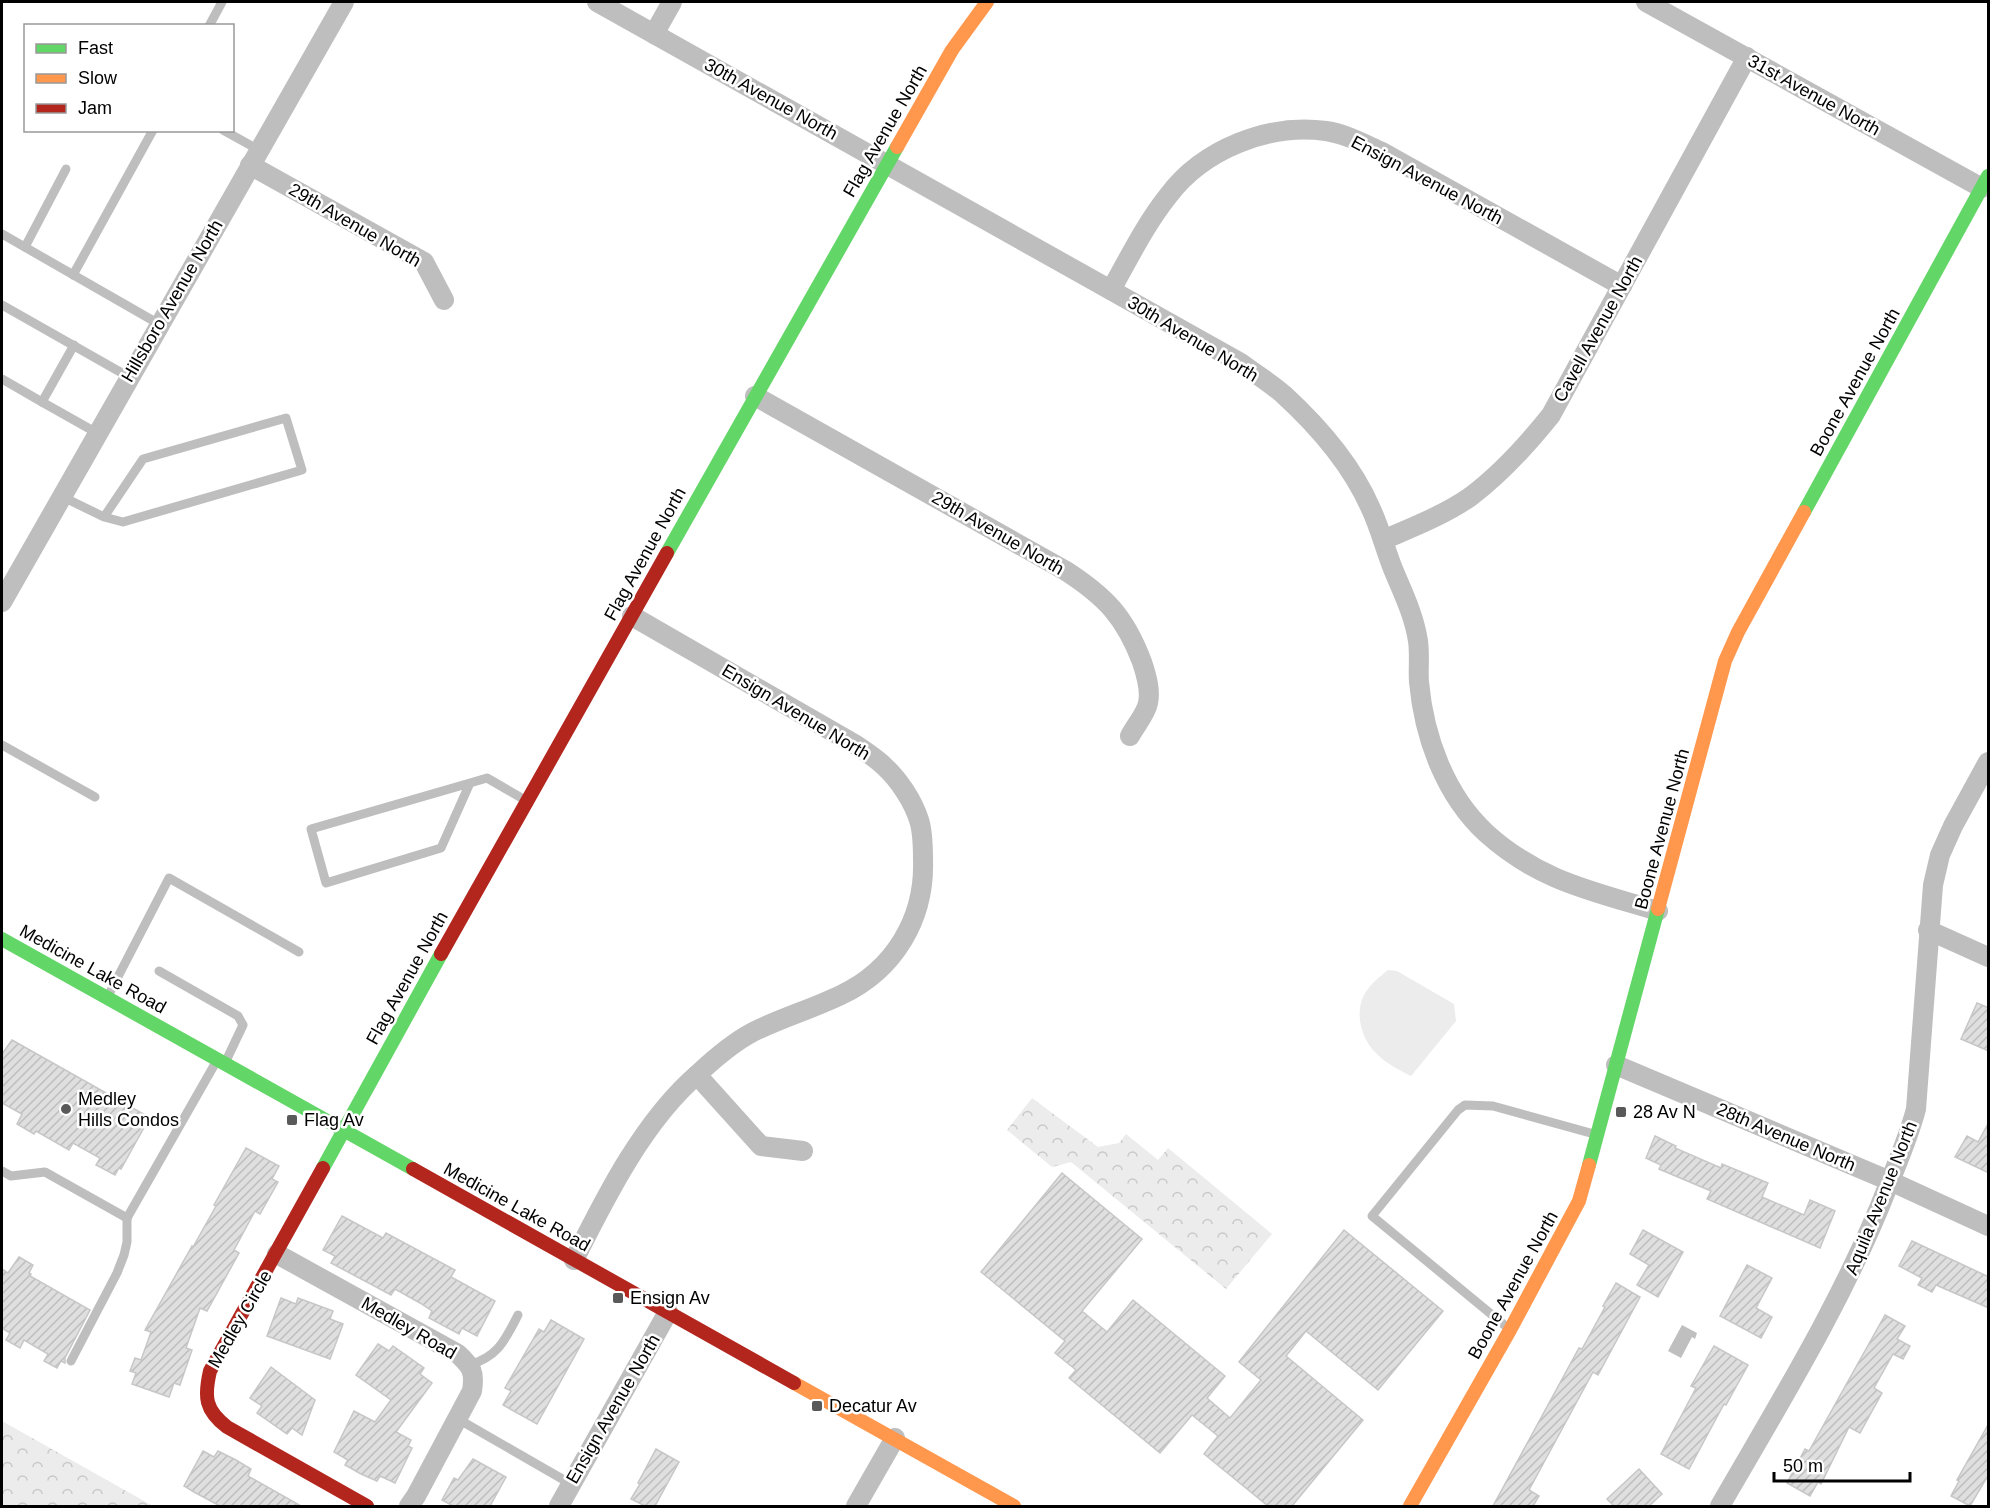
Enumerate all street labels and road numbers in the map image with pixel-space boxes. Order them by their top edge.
street label: 31st Avenue North [1745,50,1883,140]
street label: 30th Avenue North [701,54,841,144]
street label: Flag Avenue North [839,62,931,200]
street label: Ensign Avenue North [1348,132,1506,228]
street label: 29th Avenue North [286,179,424,271]
street label: Hillsboro Avenue North [117,216,227,386]
street label: Cavell Avenue North [1550,253,1646,405]
street label: 30th Avenue North [1124,292,1262,386]
street label: Boone Avenue North [1806,305,1904,459]
street label: Flag Avenue North [600,484,690,624]
street label: 29th Avenue North [929,487,1067,579]
street label: Ensign Avenue North [719,660,873,764]
street label: Boone Avenue North [1631,746,1693,912]
street label: Flag Avenue North [362,908,452,1048]
street label: Medicine Lake Road [16,920,170,1018]
street label: 28th Avenue North [1714,1099,1858,1175]
street label: Aquila Avenue North [1841,1118,1921,1278]
street label: Medicine Lake Road [440,1158,594,1256]
street label: Boone Avenue North [1464,1208,1562,1362]
street label: Medley Circle [204,1267,276,1371]
street label: Medley Road [358,1293,460,1363]
street label: Ensign Avenue North [562,1331,664,1487]

